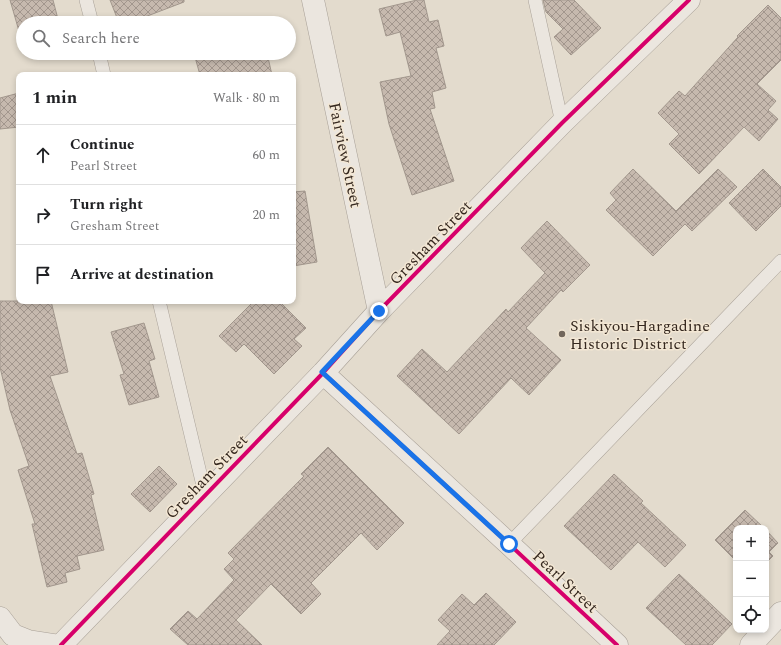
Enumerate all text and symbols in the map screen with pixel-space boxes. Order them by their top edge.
search box [16,16,296,60]
icon: search [30,27,52,49]
text: Search here [62,27,140,50]
text: 1 min [32,85,77,111]
text: Walk · 80 m [213,88,280,108]
street label: Fairview Street [322,100,368,210]
text: Continue [70,133,135,156]
icon: ahead [32,144,54,166]
text: 60 m [253,145,280,165]
text: Pearl Street [70,156,137,176]
text: Turn right [70,193,143,216]
street label: Gresham Street [384,195,478,291]
icon: right [32,204,54,226]
text: 20 m [253,205,280,225]
text: Gresham Street [70,216,159,236]
text: Arrive at destination [70,263,214,286]
icon: arrive [32,264,54,286]
route end [370,302,388,320]
place label: Siskiyou-Hargadine Historic District [570,314,710,356]
marker: Siskiyou-Hargadine Historic District [557,329,567,339]
street label: Gresham Street [160,429,254,525]
map controls [733,525,769,633]
button: + [733,525,769,561]
route start [500,535,518,553]
street label: Pearl Street [527,545,604,619]
button: − [733,561,769,597]
button: locate [733,597,769,633]

